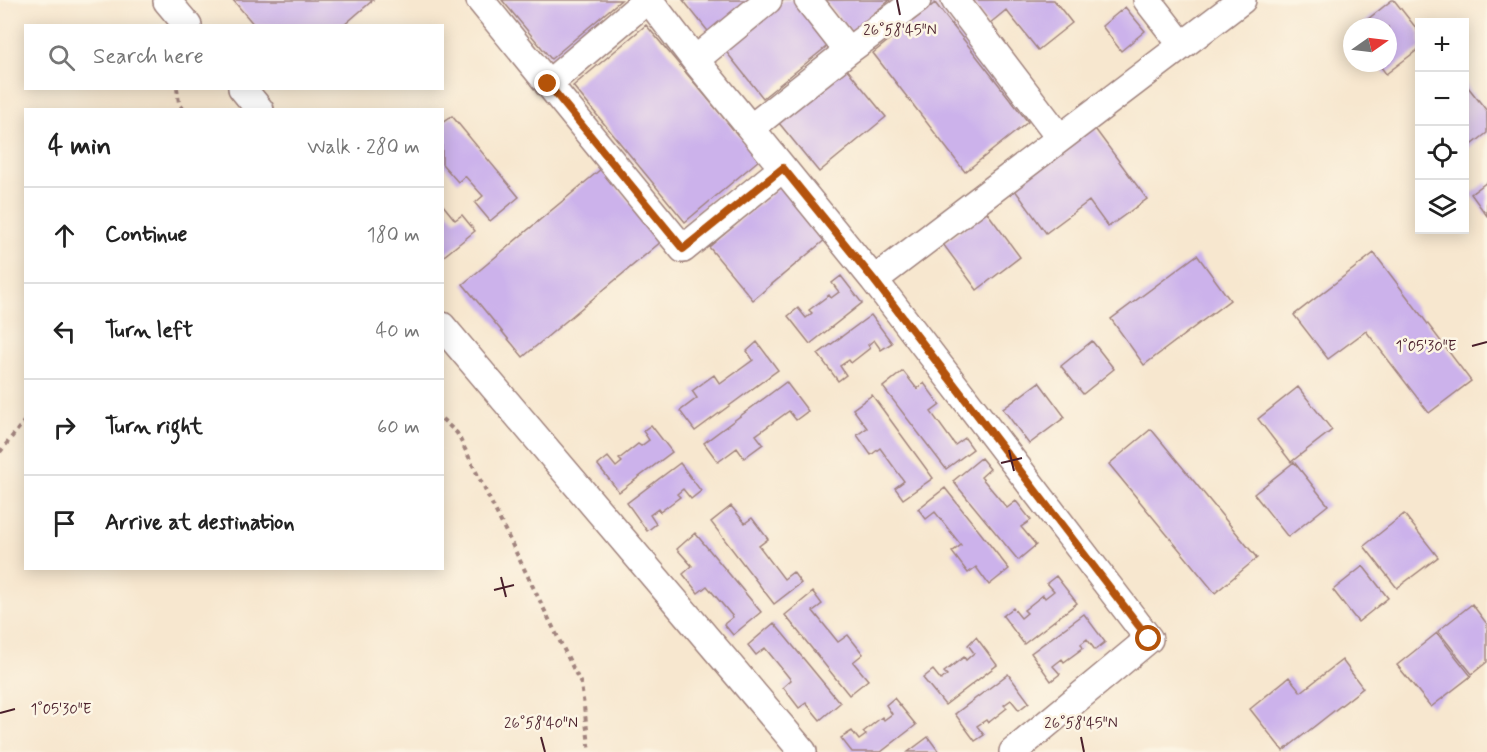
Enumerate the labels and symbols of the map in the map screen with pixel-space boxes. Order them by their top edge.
north arrow [1343,18,1397,72]
text: 26°58'45"N [863,21,937,41]
route end [534,70,560,96]
text: 1°05'30"E [1396,337,1457,357]
route start [1135,625,1161,651]
text: 1°05'30"E [31,700,92,720]
text: 26°58'40"N [504,714,578,734]
text: 26°58'45"N [1044,714,1118,734]

